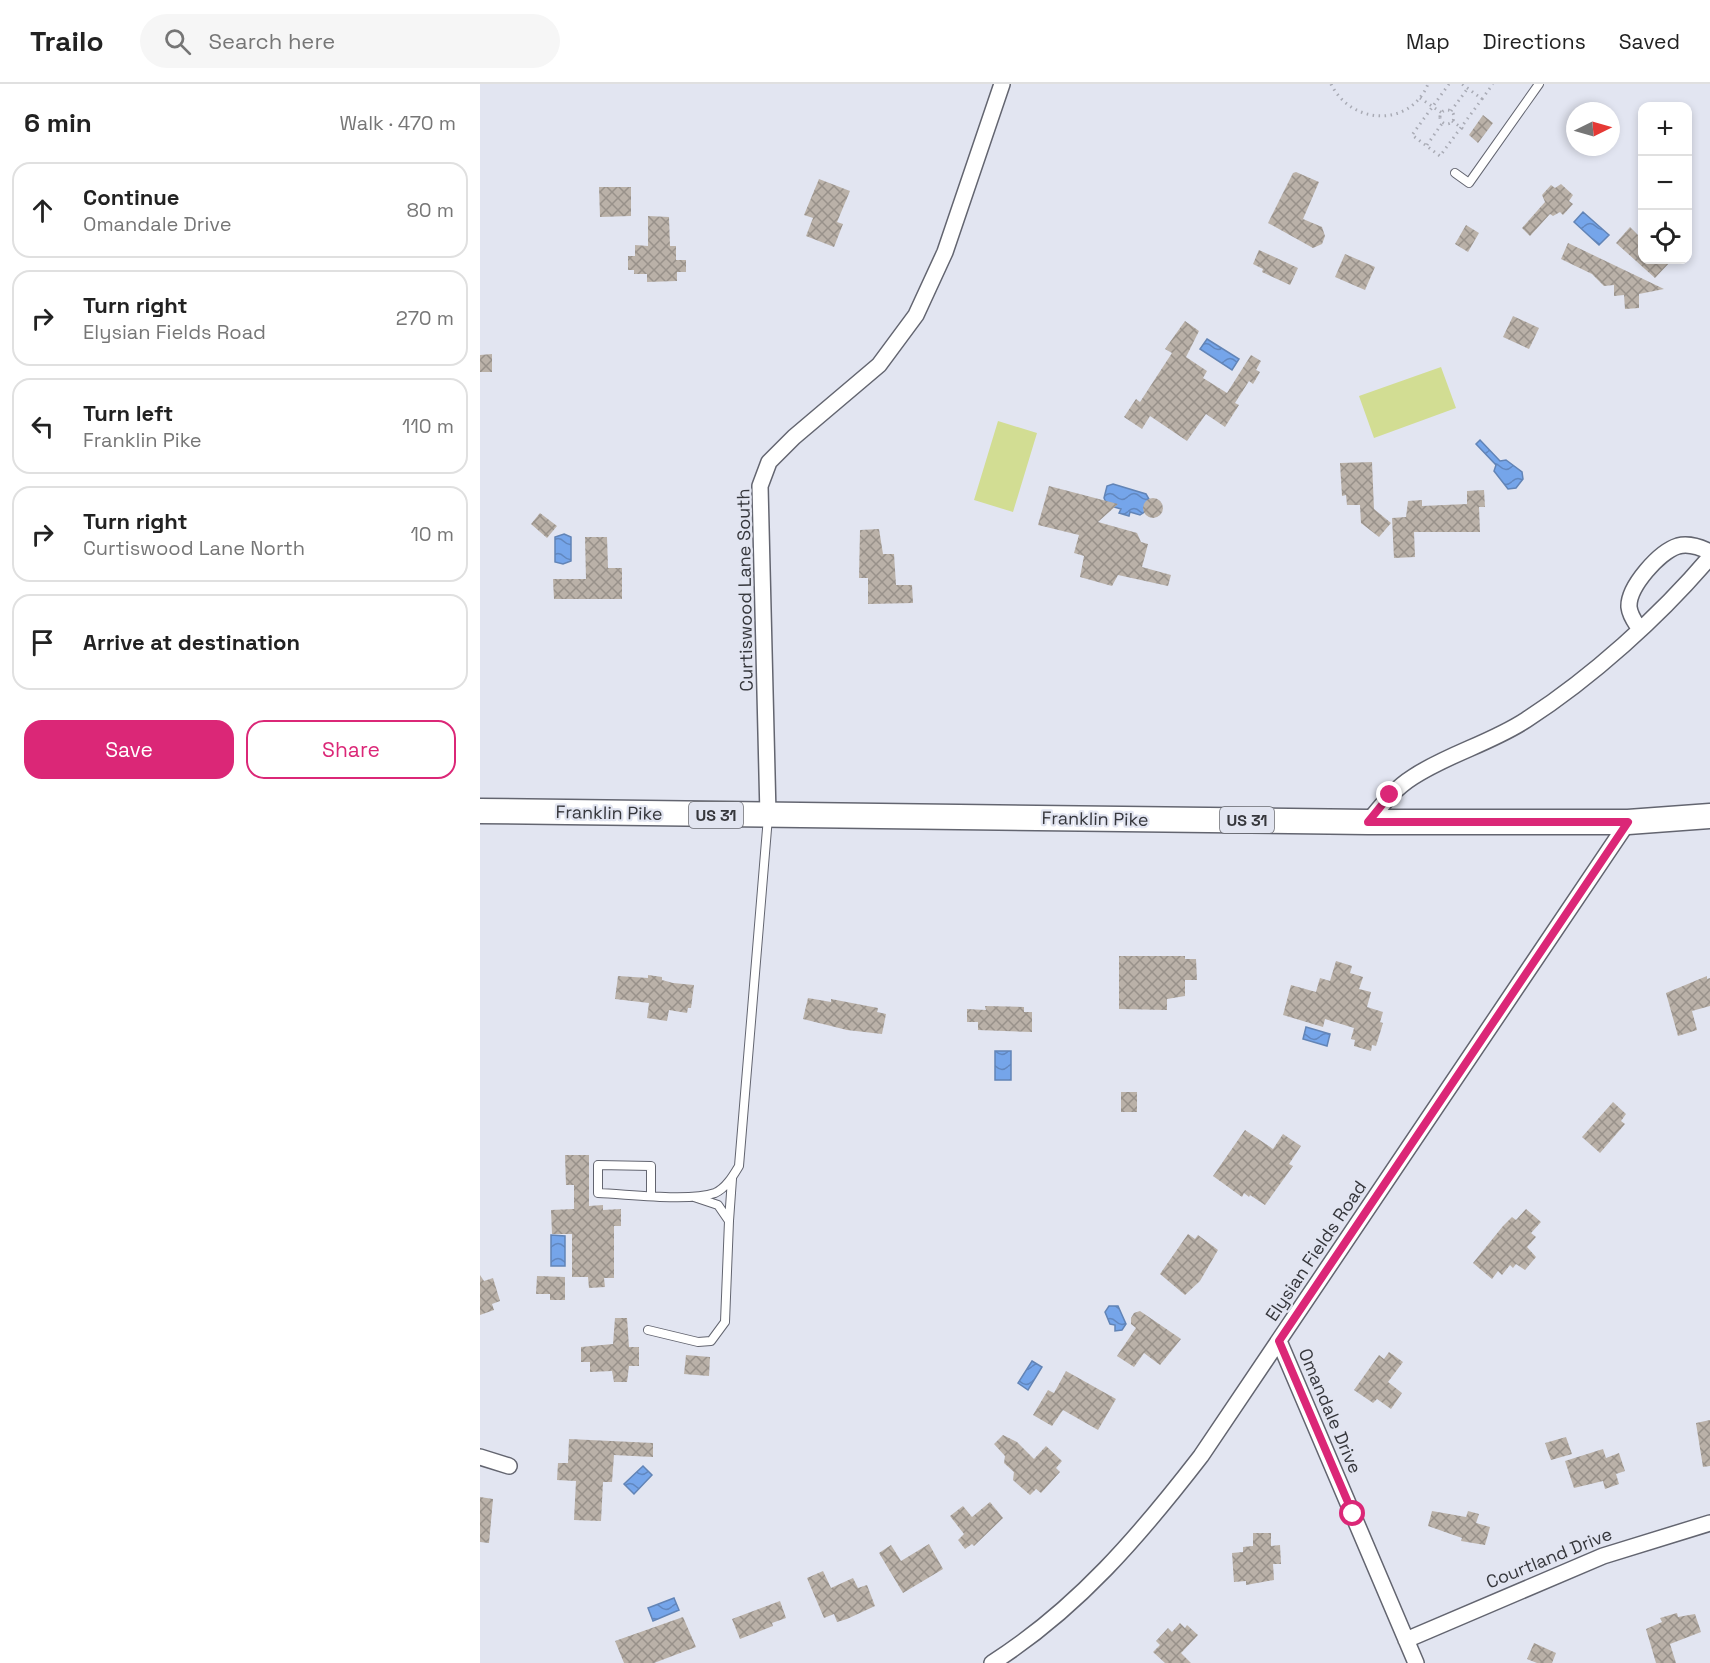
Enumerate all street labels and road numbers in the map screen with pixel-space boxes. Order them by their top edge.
street label: Curtiswood Lane South [731,488,758,692]
street label: Franklin Pike [555,800,663,825]
road number: US 31 [689,802,743,828]
street label: Franklin Pike [1041,806,1149,831]
road number: US 31 [1220,807,1274,833]
street label: Elysian Fields Road [1260,1176,1371,1325]
street label: Omandale Drive [1294,1345,1367,1477]
street label: Courtland Drive [1482,1522,1615,1593]

